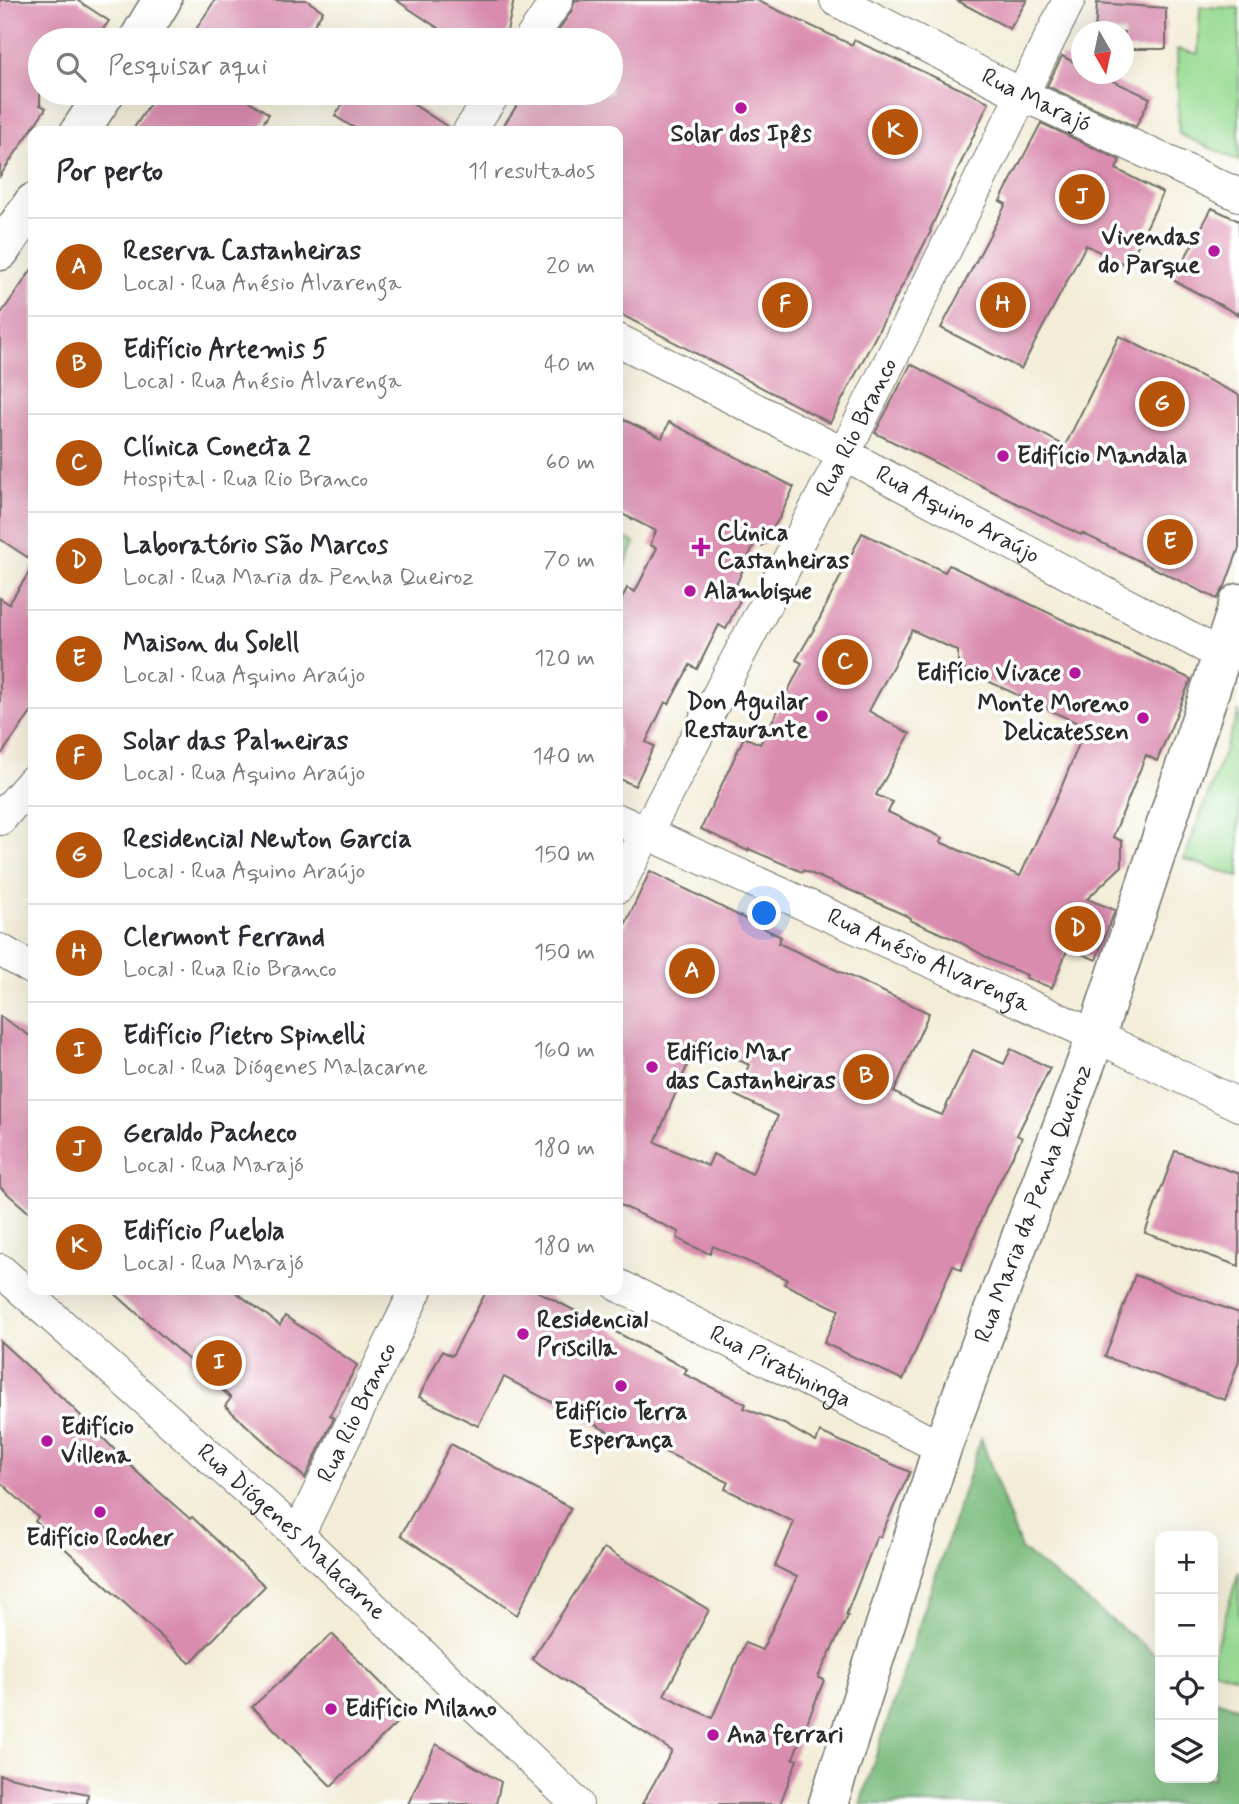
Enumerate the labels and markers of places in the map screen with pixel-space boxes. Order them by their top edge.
marker: Solar dos Ipês [733,100,749,116]
pin: K [872,106,918,158]
place label: Solar dos Ipês [670,119,812,150]
pin: J [1059,171,1105,223]
place label: Vivendas do Parque [1098,222,1200,281]
marker: Vivendas do Parque [1206,243,1222,259]
pin: F [762,279,808,331]
pin: H [980,279,1026,331]
pin: G [1139,378,1185,430]
place label: Edifício Mandala [1017,441,1188,472]
marker: Edifício Mandala [995,448,1011,464]
pin: E [1147,516,1193,568]
place label: Clinica Castanheiras [717,518,850,577]
marker: Clinica Castanheiras [691,537,711,557]
place label: Alambique [704,576,812,607]
marker: Alambique [682,583,698,599]
pin: C [822,636,868,688]
place label: Edifício Vivace [916,658,1061,689]
marker: Edifício Vivace [1067,665,1083,681]
place label: Don Aguilar Restaurante [685,687,809,746]
place label: Monte Moreno Delicatessen [977,689,1129,748]
marker: Don Aguilar Restaurante [814,708,830,724]
marker: Monte Moreno Delicatessen [1135,710,1151,726]
pin: D [1055,903,1101,955]
pin: A [669,945,715,997]
place label: Edifício Mar das Castanheiras [666,1038,836,1097]
pin: B [843,1051,889,1103]
marker: Edifício Mar das Castanheiras [644,1059,660,1075]
place label: Residencial Priscilla [537,1305,648,1364]
marker: Residencial Priscilla [515,1326,531,1342]
pin: I [196,1337,242,1389]
marker: Edifício Terra Esperança [613,1378,629,1394]
place label: Edifício Terra Esperança [554,1397,688,1456]
place label: Edifício Villena [61,1412,134,1471]
marker: Edifício Villena [39,1433,55,1449]
marker: Edifício Rocher [92,1504,108,1520]
place label: Edifício Rocher [26,1523,174,1554]
place label: Edifício Milano [345,1694,497,1725]
marker: Edifício Milano [323,1701,339,1717]
place label: Ana ferrari [727,1720,844,1751]
marker: Ana ferrari [705,1727,721,1743]

